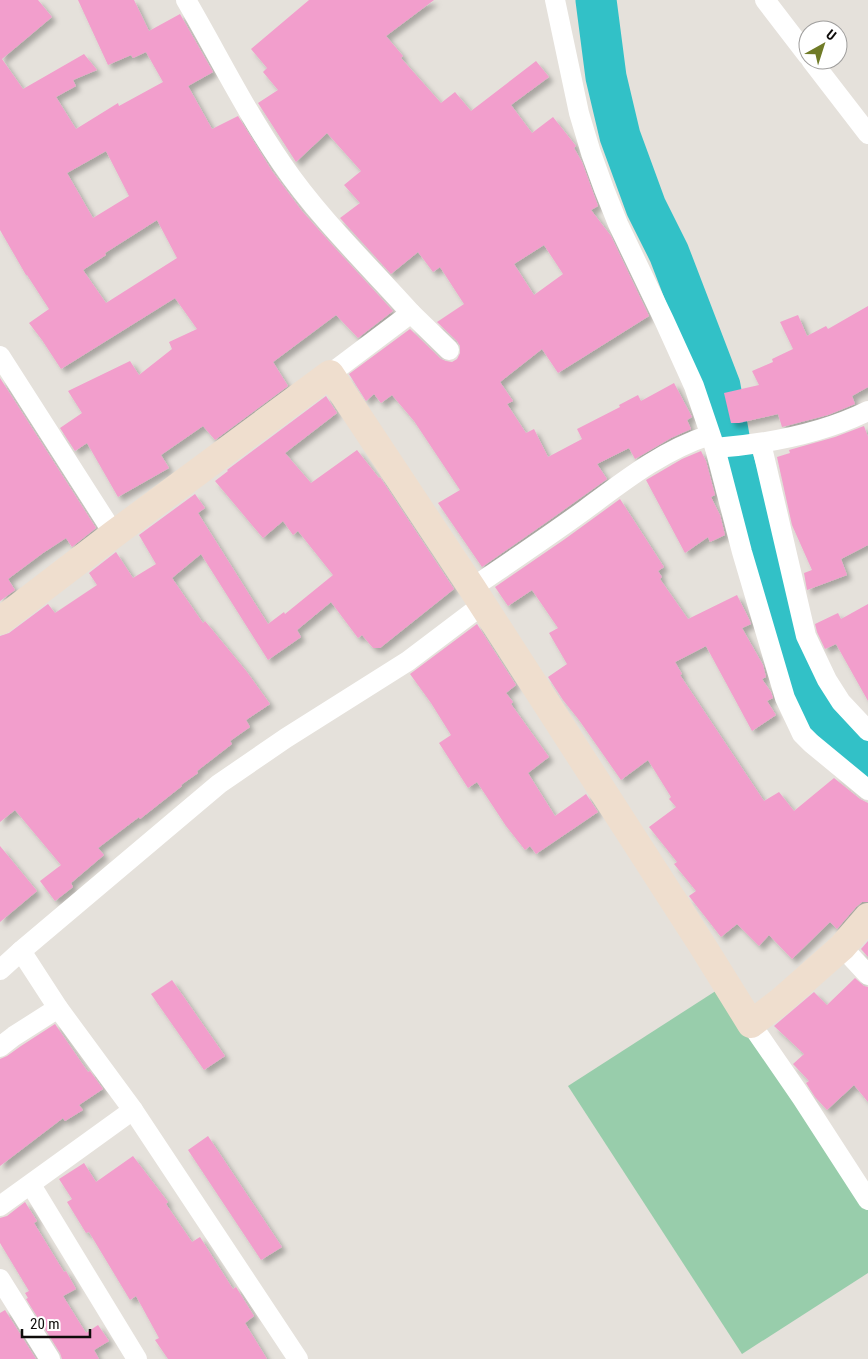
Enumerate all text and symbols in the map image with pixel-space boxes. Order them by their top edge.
north arrow [798,20,848,70]
text: U [823,26,839,44]
scale bar [22,1306,90,1338]
text: 20 m [30,1315,60,1333]

